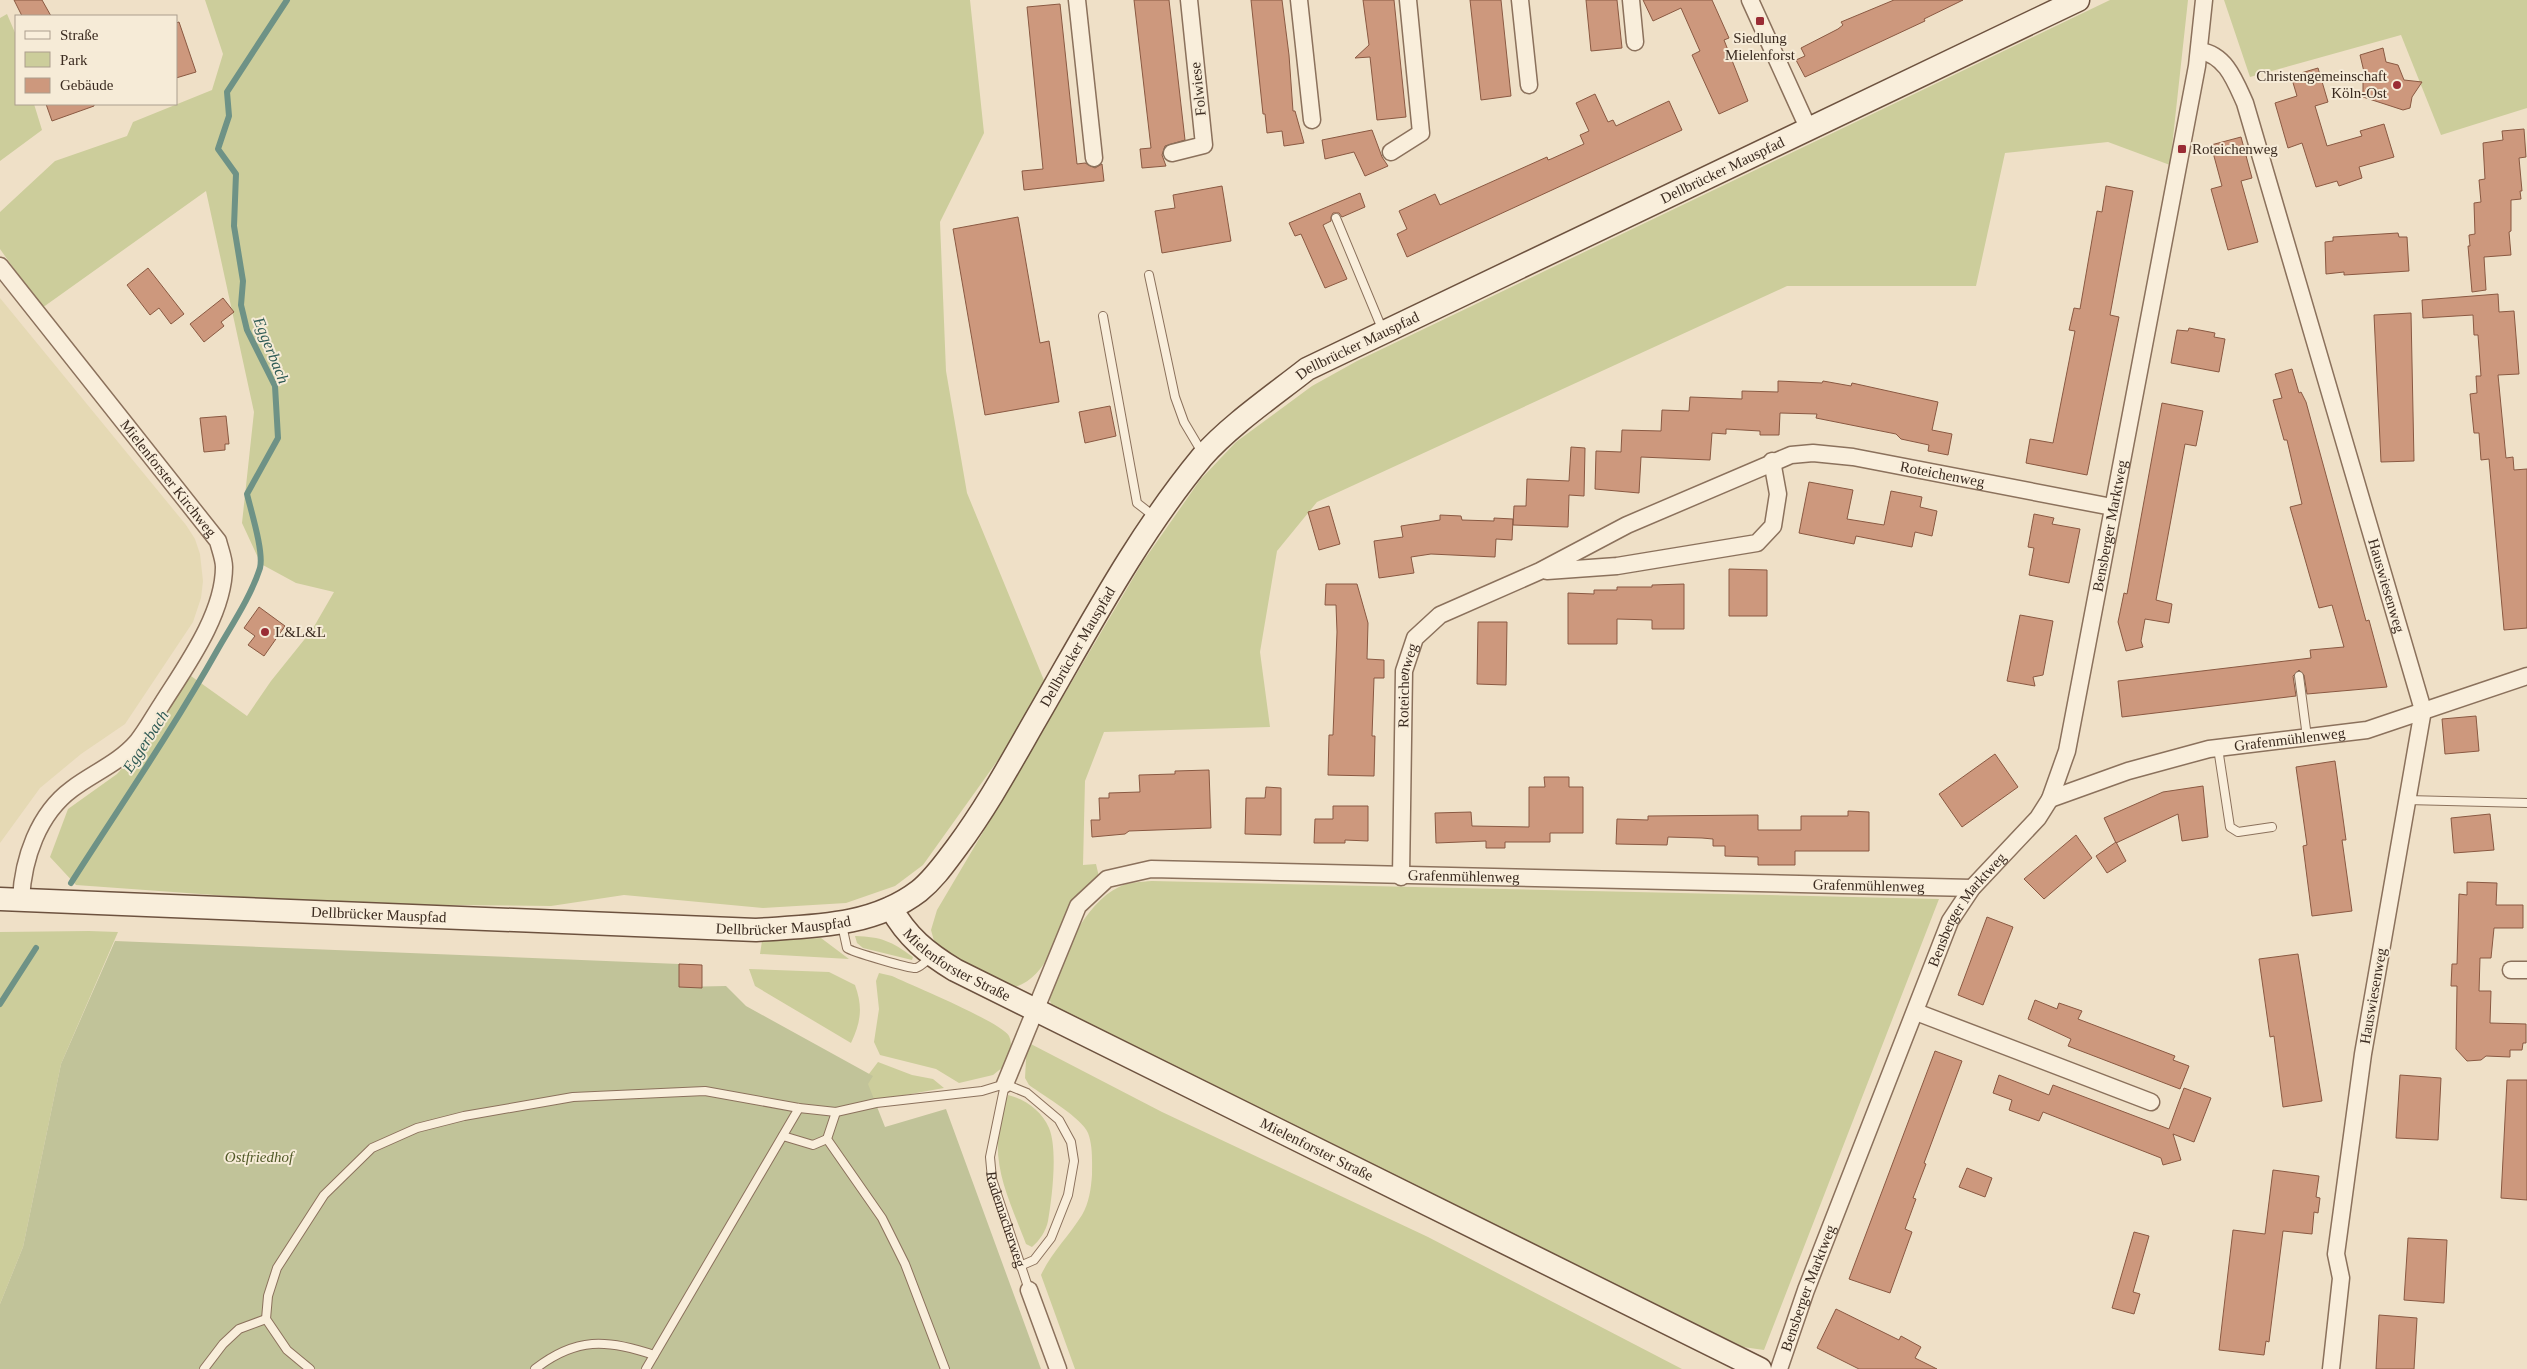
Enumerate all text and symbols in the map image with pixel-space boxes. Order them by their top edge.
legend [15,15,178,105]
marker: Siedlung Mielenforst [1754,15,1766,27]
text: Straße [60,27,99,43]
place label: Siedlung Mielenforst [1725,30,1796,63]
text: Park [60,52,88,68]
street label: Folwiese [1187,61,1209,117]
place label: Christengemeinschaft Köln-Ost [2256,68,2388,101]
text: Gebäude [60,77,114,93]
marker: Christengemeinschaft Köln-Ost [2391,79,2403,91]
street label: Dellbrücker Mauspfad [1658,134,1787,207]
place label: Roteichenweg [2192,141,2278,157]
marker: Roteichenweg [2176,143,2188,155]
street label: Dellbrücker Mauspfad [1293,308,1422,383]
water label: Eggerbach [249,314,293,386]
street label: Mielenforster Kirchweg [117,417,220,540]
street label: Roteichenweg [1899,458,1986,490]
street label: Bensberger Marktweg [2089,458,2130,593]
street label: Hauswiesenweg [2365,537,2408,635]
street label: Dellbrücker Mauspfad [1037,584,1119,710]
place label: L&L&L [275,624,326,640]
marker: L&L&L [259,626,271,638]
street label: Roteichenweg [1395,641,1421,728]
water label: Eggerbach [119,707,173,777]
street label: Grafenmühlenweg [2233,725,2347,754]
street label: Bensberger Marktweg [1925,849,2009,969]
street label: Grafenmühlenweg [1408,867,1520,886]
street label: Grafenmühlenweg [1813,876,1925,895]
street label: Dellbrücker Mauspfad [311,904,447,925]
street label: Dellbrücker Mauspfad [715,913,853,938]
street label: Mielenforster Straße [900,925,1013,1004]
street label: Hauswiesenweg [2357,946,2389,1045]
street label: Mielenforster Straße [1258,1115,1376,1184]
park label: Ostfriedhof [225,1149,295,1165]
street label: Rademacherweg [983,1171,1029,1270]
street label: Bensberger Marktweg [1778,1222,1839,1353]

